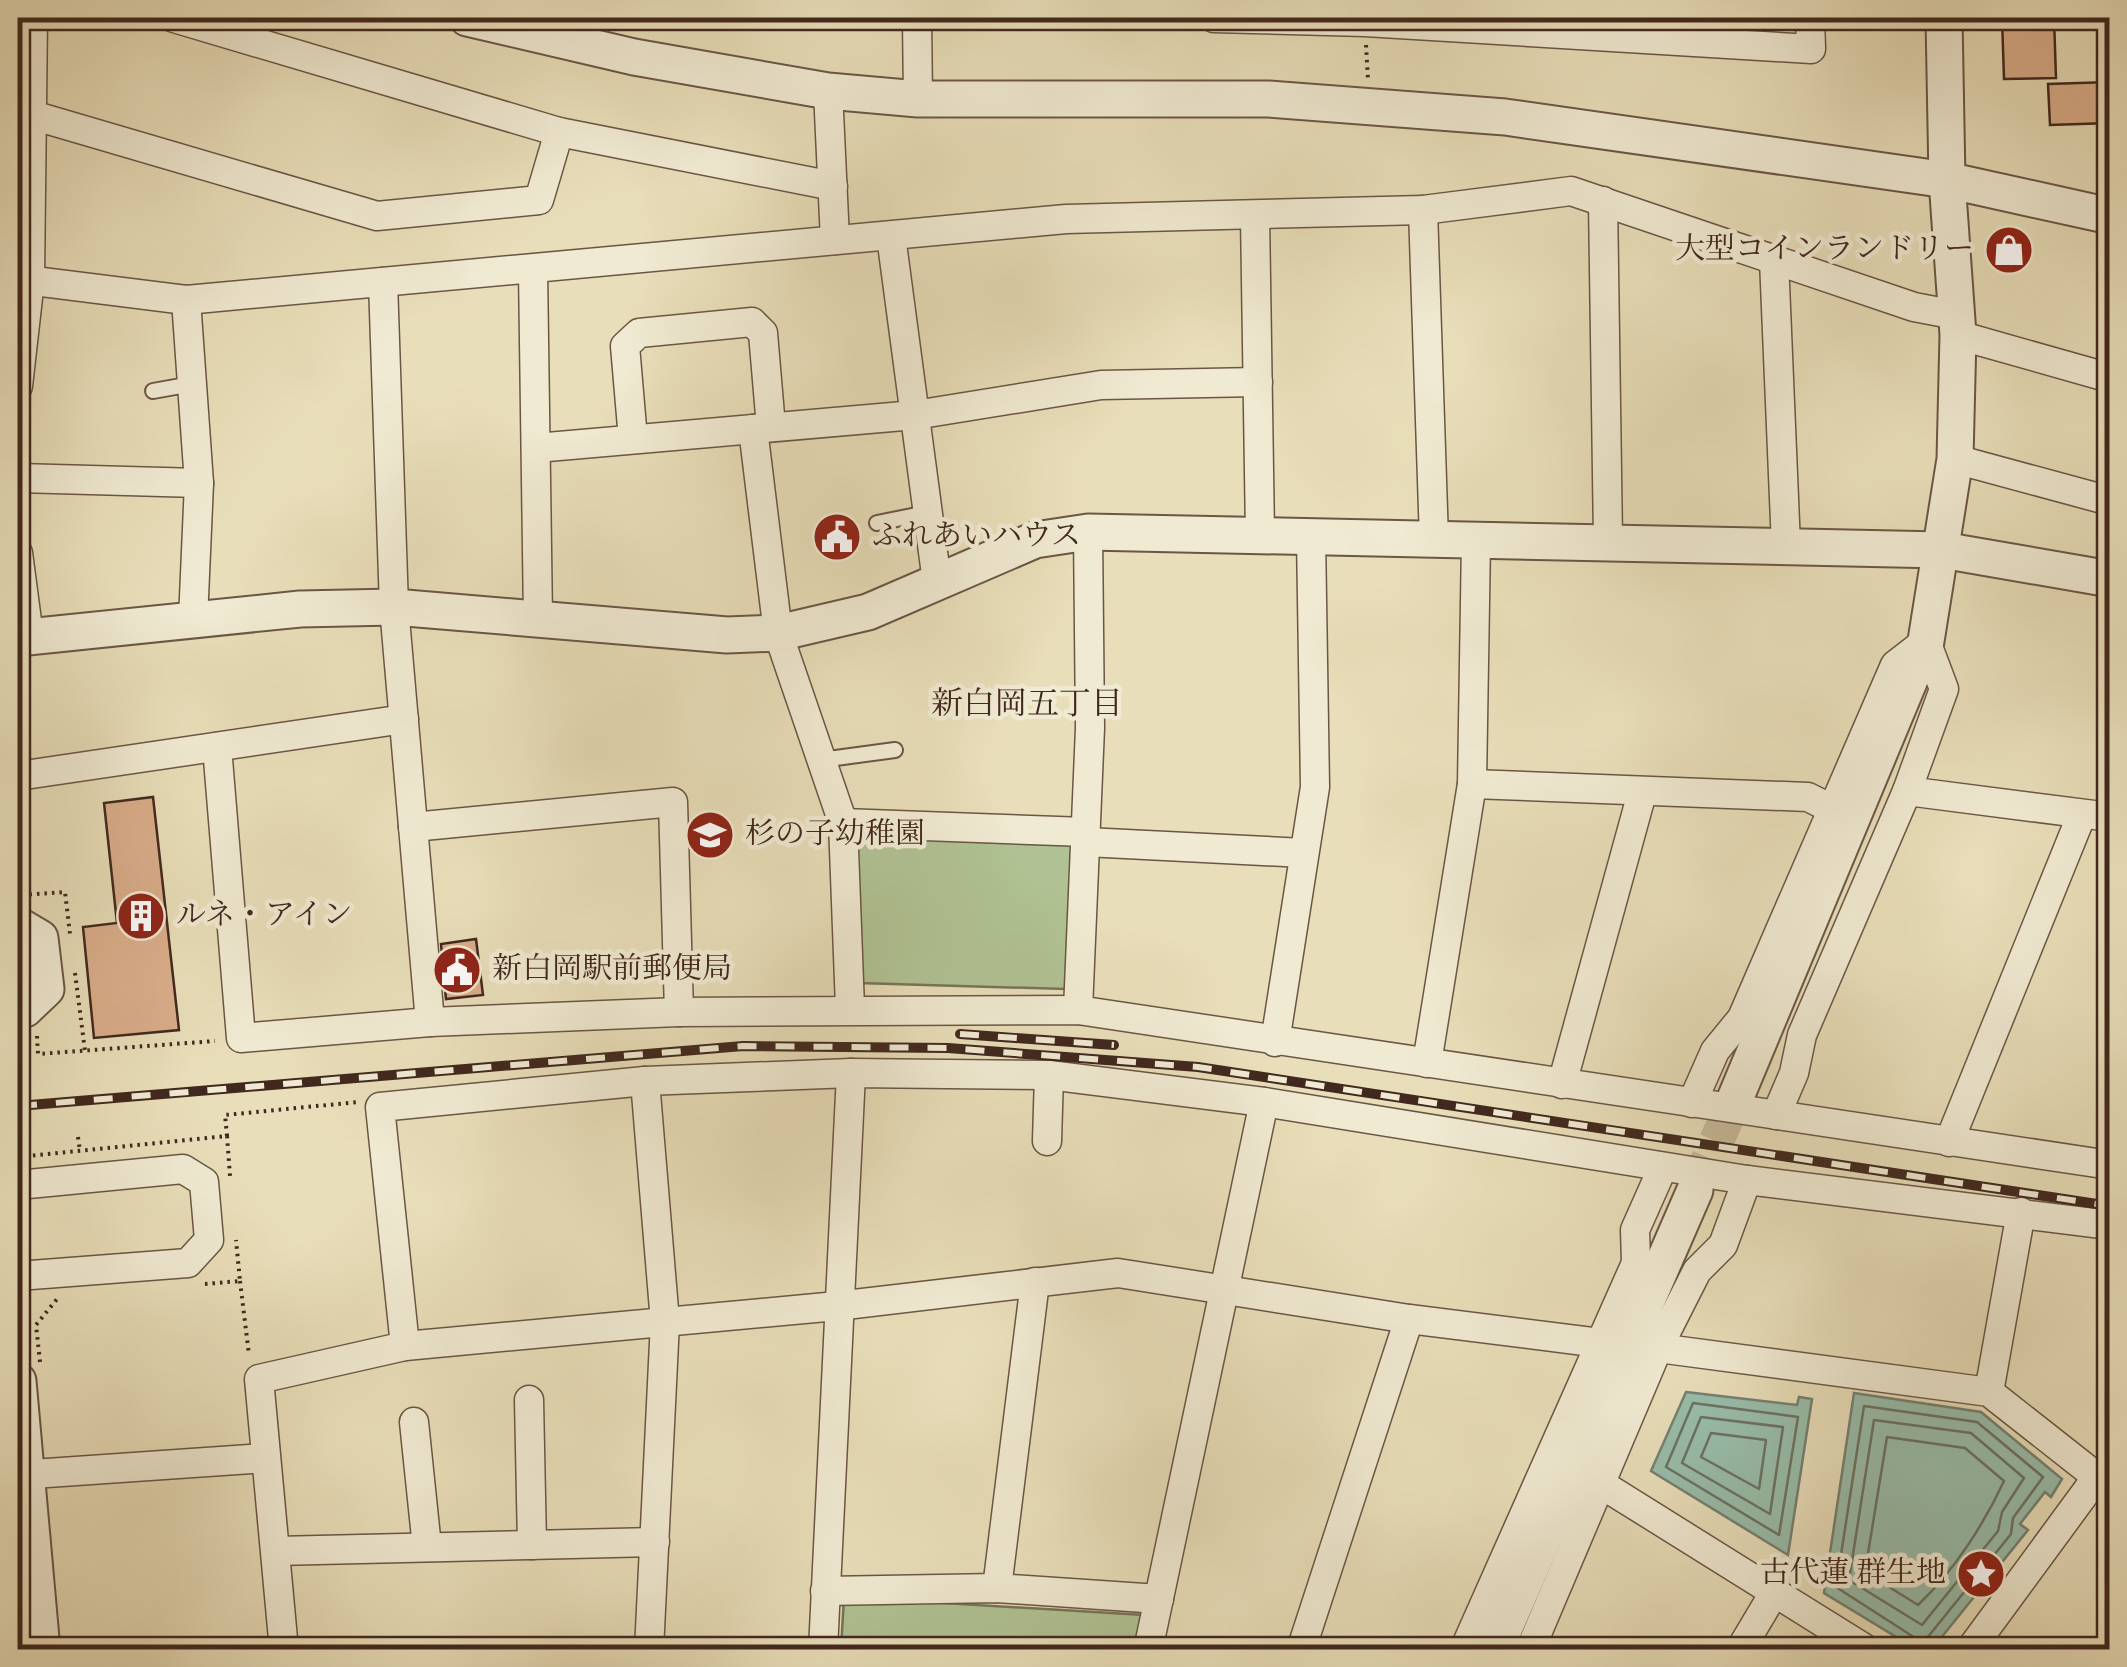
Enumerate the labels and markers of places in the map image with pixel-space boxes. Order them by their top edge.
shop icon: 大型コインランドリー [1983,224,2035,276]
place label: 大型コインランドリー [1675,231,1974,269]
public building icon: ふれあいハウス [811,511,863,563]
place label: ふれあいハウス [872,518,1081,556]
school or university icon: 杉の子幼稚園 [684,809,736,861]
place label: 杉の子幼稚園 [745,816,925,854]
building icon: ルネ・アイン [115,890,167,942]
place label: ルネ・アイン [176,897,352,935]
public building icon: 新白岡駅前郵便局 [431,944,483,996]
place label: 新白岡駅前郵便局 [492,951,732,989]
place icon: 古代蓮 群生地 [1955,1548,2007,1600]
place label: 古代蓮 群生地 [1759,1555,1946,1593]

